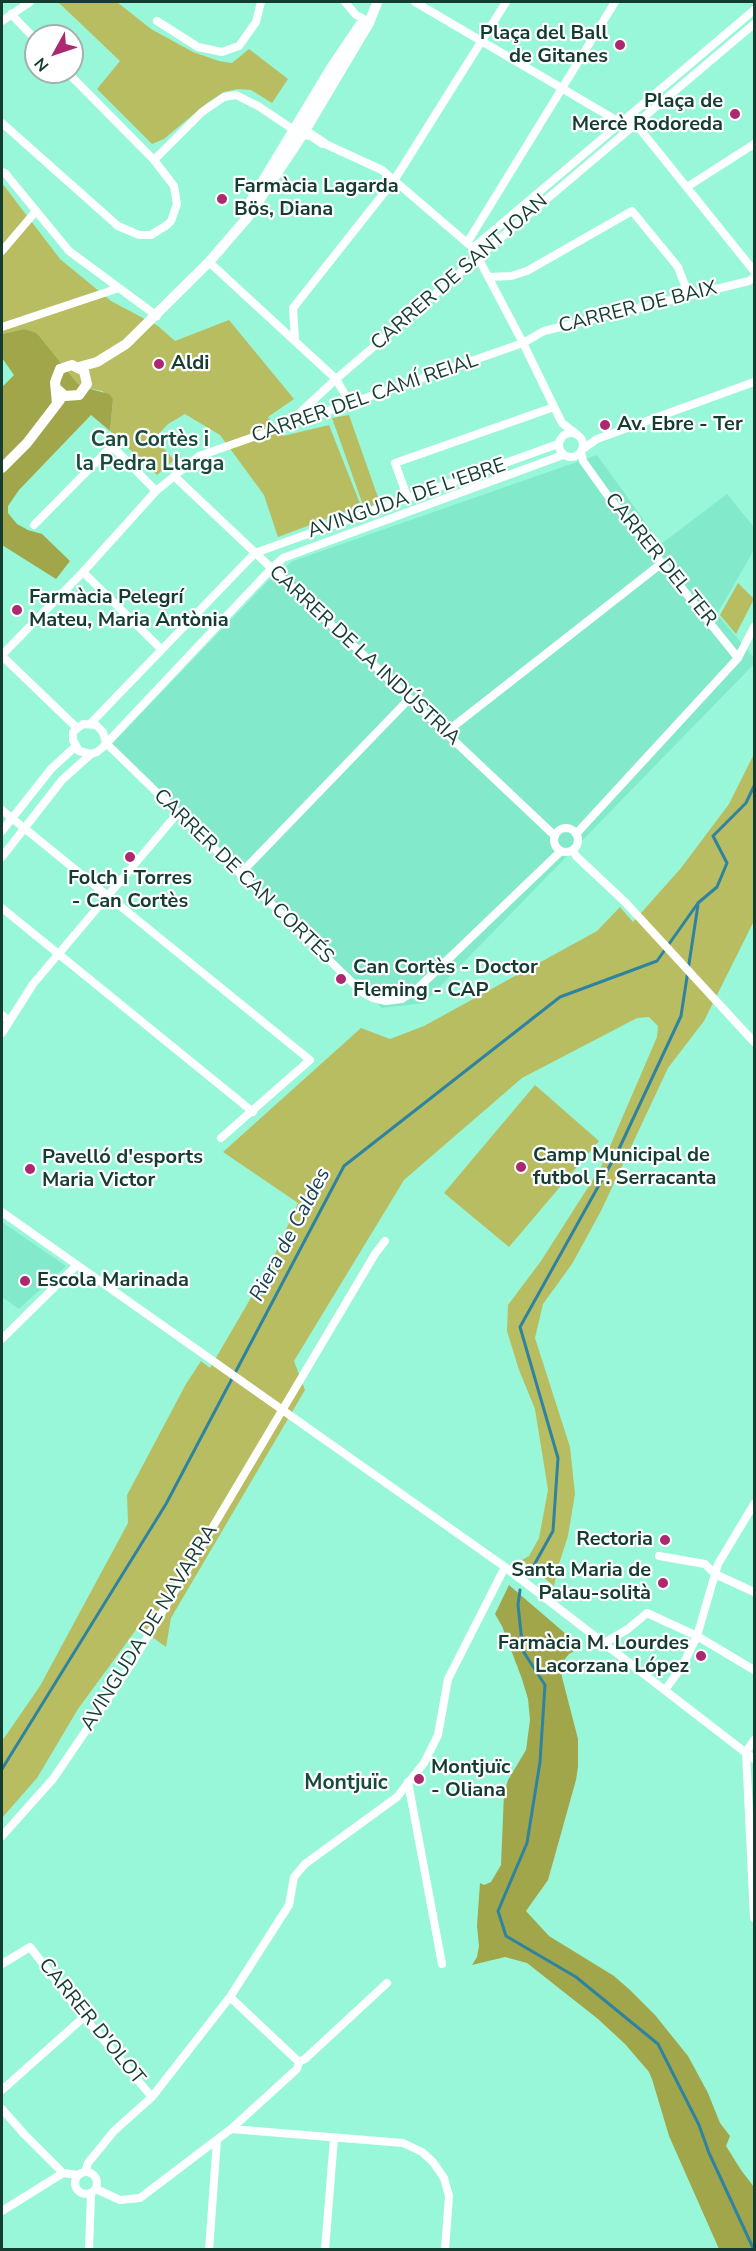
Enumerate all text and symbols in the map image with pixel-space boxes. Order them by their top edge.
place label: Plaça del Ball de Gitanes [480,22,608,69]
north arrow [24,24,84,84]
marker: Plaça del Ball de Gitanes [613,38,627,52]
text: N [29,53,54,76]
place label: Plaça de Mercè Rodoreda [572,90,723,137]
marker: Plaça de Mercè Rodoreda [728,107,742,121]
place label: Farmàcia Lagarda Bös, Diana [234,175,399,222]
street label: CARRER DE SANT JOAN [367,190,553,356]
marker: Farmàcia Lagarda Bös, Diana [215,192,229,206]
street label: CARRER DE BAIX [556,277,720,339]
street label: CARRER DEL CAMÍ REIAL [249,349,481,449]
place label: Aldi [171,352,209,376]
marker: Aldi [152,357,166,371]
place label: Av. Ebre - Ter [617,413,743,437]
marker: Av. Ebre - Ter [598,418,612,432]
district label: Can Cortès i la Pedra Llarga [76,428,224,478]
street label: AVINGUDA DE L'EBRE [305,454,509,544]
street label: CARRER DEL TER [599,489,721,631]
street label: CARRER DE LA INDÚSTRIA [263,561,465,751]
place label: Farmàcia Pelegrí Mateu, Maria Antònia [29,586,229,633]
marker: Farmàcia Pelegrí Mateu, Maria Antònia [10,603,24,617]
street label: CARRER DE CAN CORTÉS [148,785,338,969]
marker: Folch i Torres - Can Cortès [123,850,137,864]
place label: Folch i Torres - Can Cortès [68,867,192,914]
place label: Can Cortès - Doctor Fleming - CAP [353,956,538,1003]
marker: Can Cortès - Doctor Fleming - CAP [334,972,348,986]
place label: Camp Municipal de futbol F. Serracanta [533,1144,716,1191]
place label: Pavelló d'esports Maria Victor [42,1146,203,1193]
marker: Camp Municipal de futbol F. Serracanta [514,1160,528,1174]
marker: Pavelló d'esports Maria Victor [23,1162,37,1176]
water label: Riera de Caldes [245,1164,337,1306]
place label: Escola Marinada [37,1269,189,1293]
marker: Escola Marinada [18,1274,32,1288]
street label: AVINGUDA DE NAVARRA [77,1520,223,1736]
place label: Rectoria [576,1528,653,1552]
marker: Rectoria [658,1533,672,1547]
place label: Santa Maria de Palau-solità [511,1559,651,1606]
marker: Santa Maria de Palau-solità [656,1576,670,1590]
place label: Farmàcia M. Lourdes Lacorzana López [498,1632,689,1679]
marker: Farmàcia M. Lourdes Lacorzana López [694,1649,708,1663]
place label: Montjuïc - Oliana [431,1756,511,1803]
district label: Montjuïc [304,1771,388,1797]
marker: Montjuïc - Oliana [412,1772,426,1786]
street label: CARRER D'OLOT [33,1954,149,2090]

